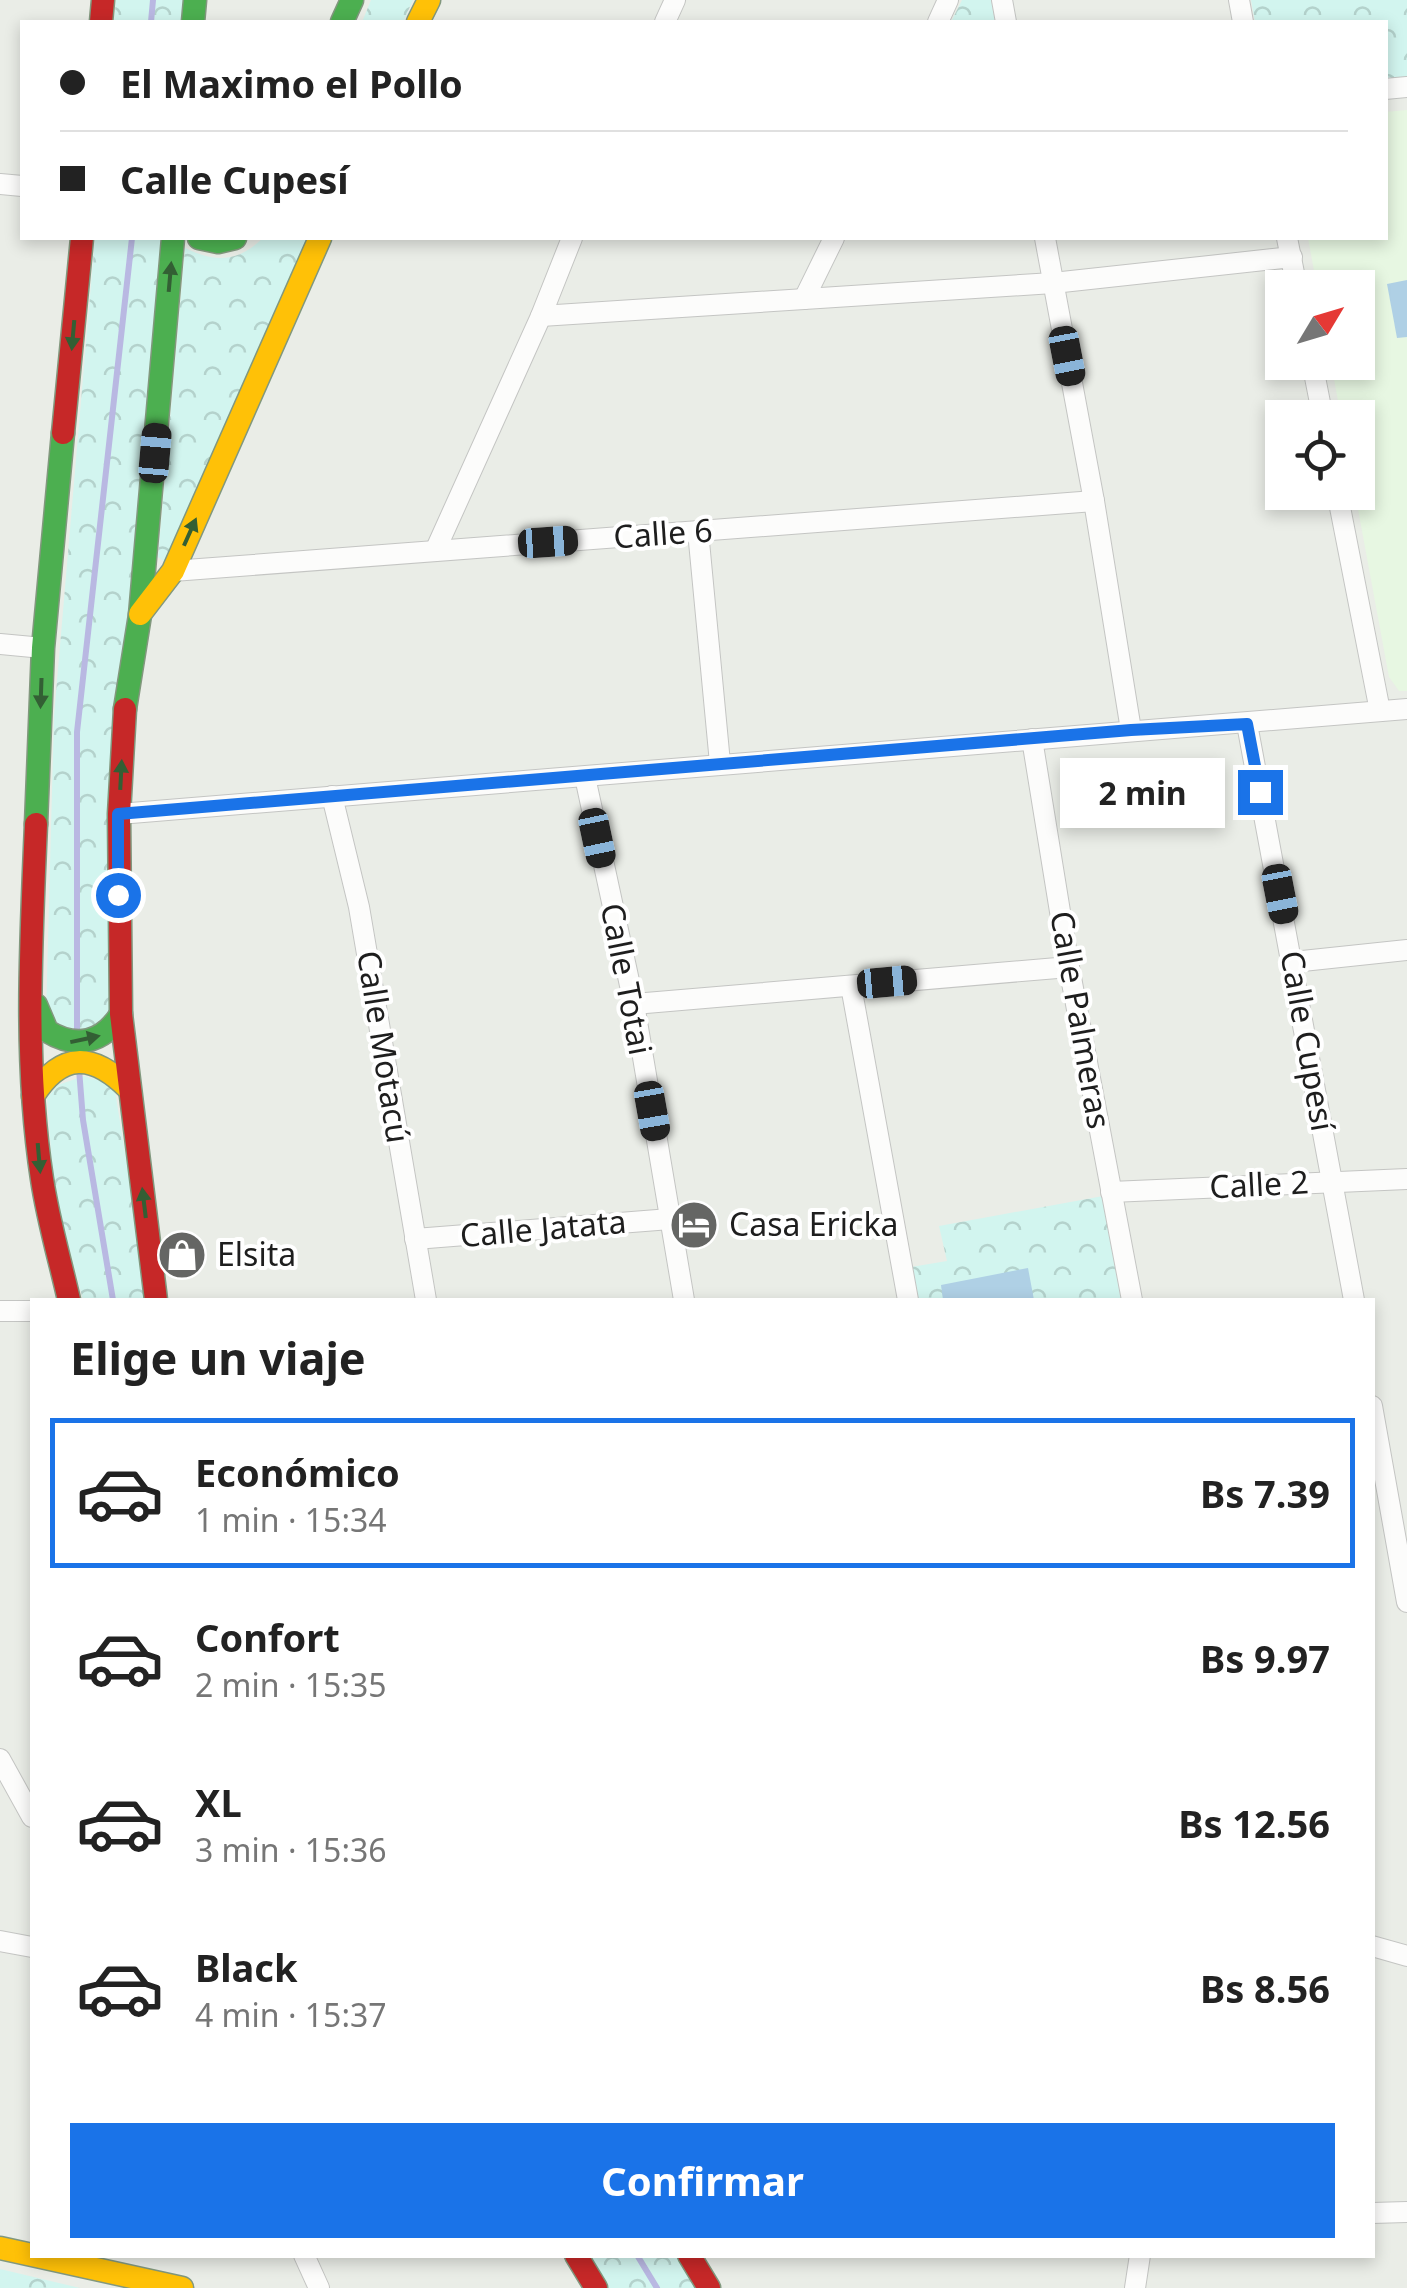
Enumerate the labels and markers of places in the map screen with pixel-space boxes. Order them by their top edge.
hotel icon: Casa Ericka [668,1199,720,1251]
place label: Casa Ericka [729,1202,898,1245]
shop icon: Elsita [156,1229,208,1281]
place label: Elsita [217,1232,296,1275]

